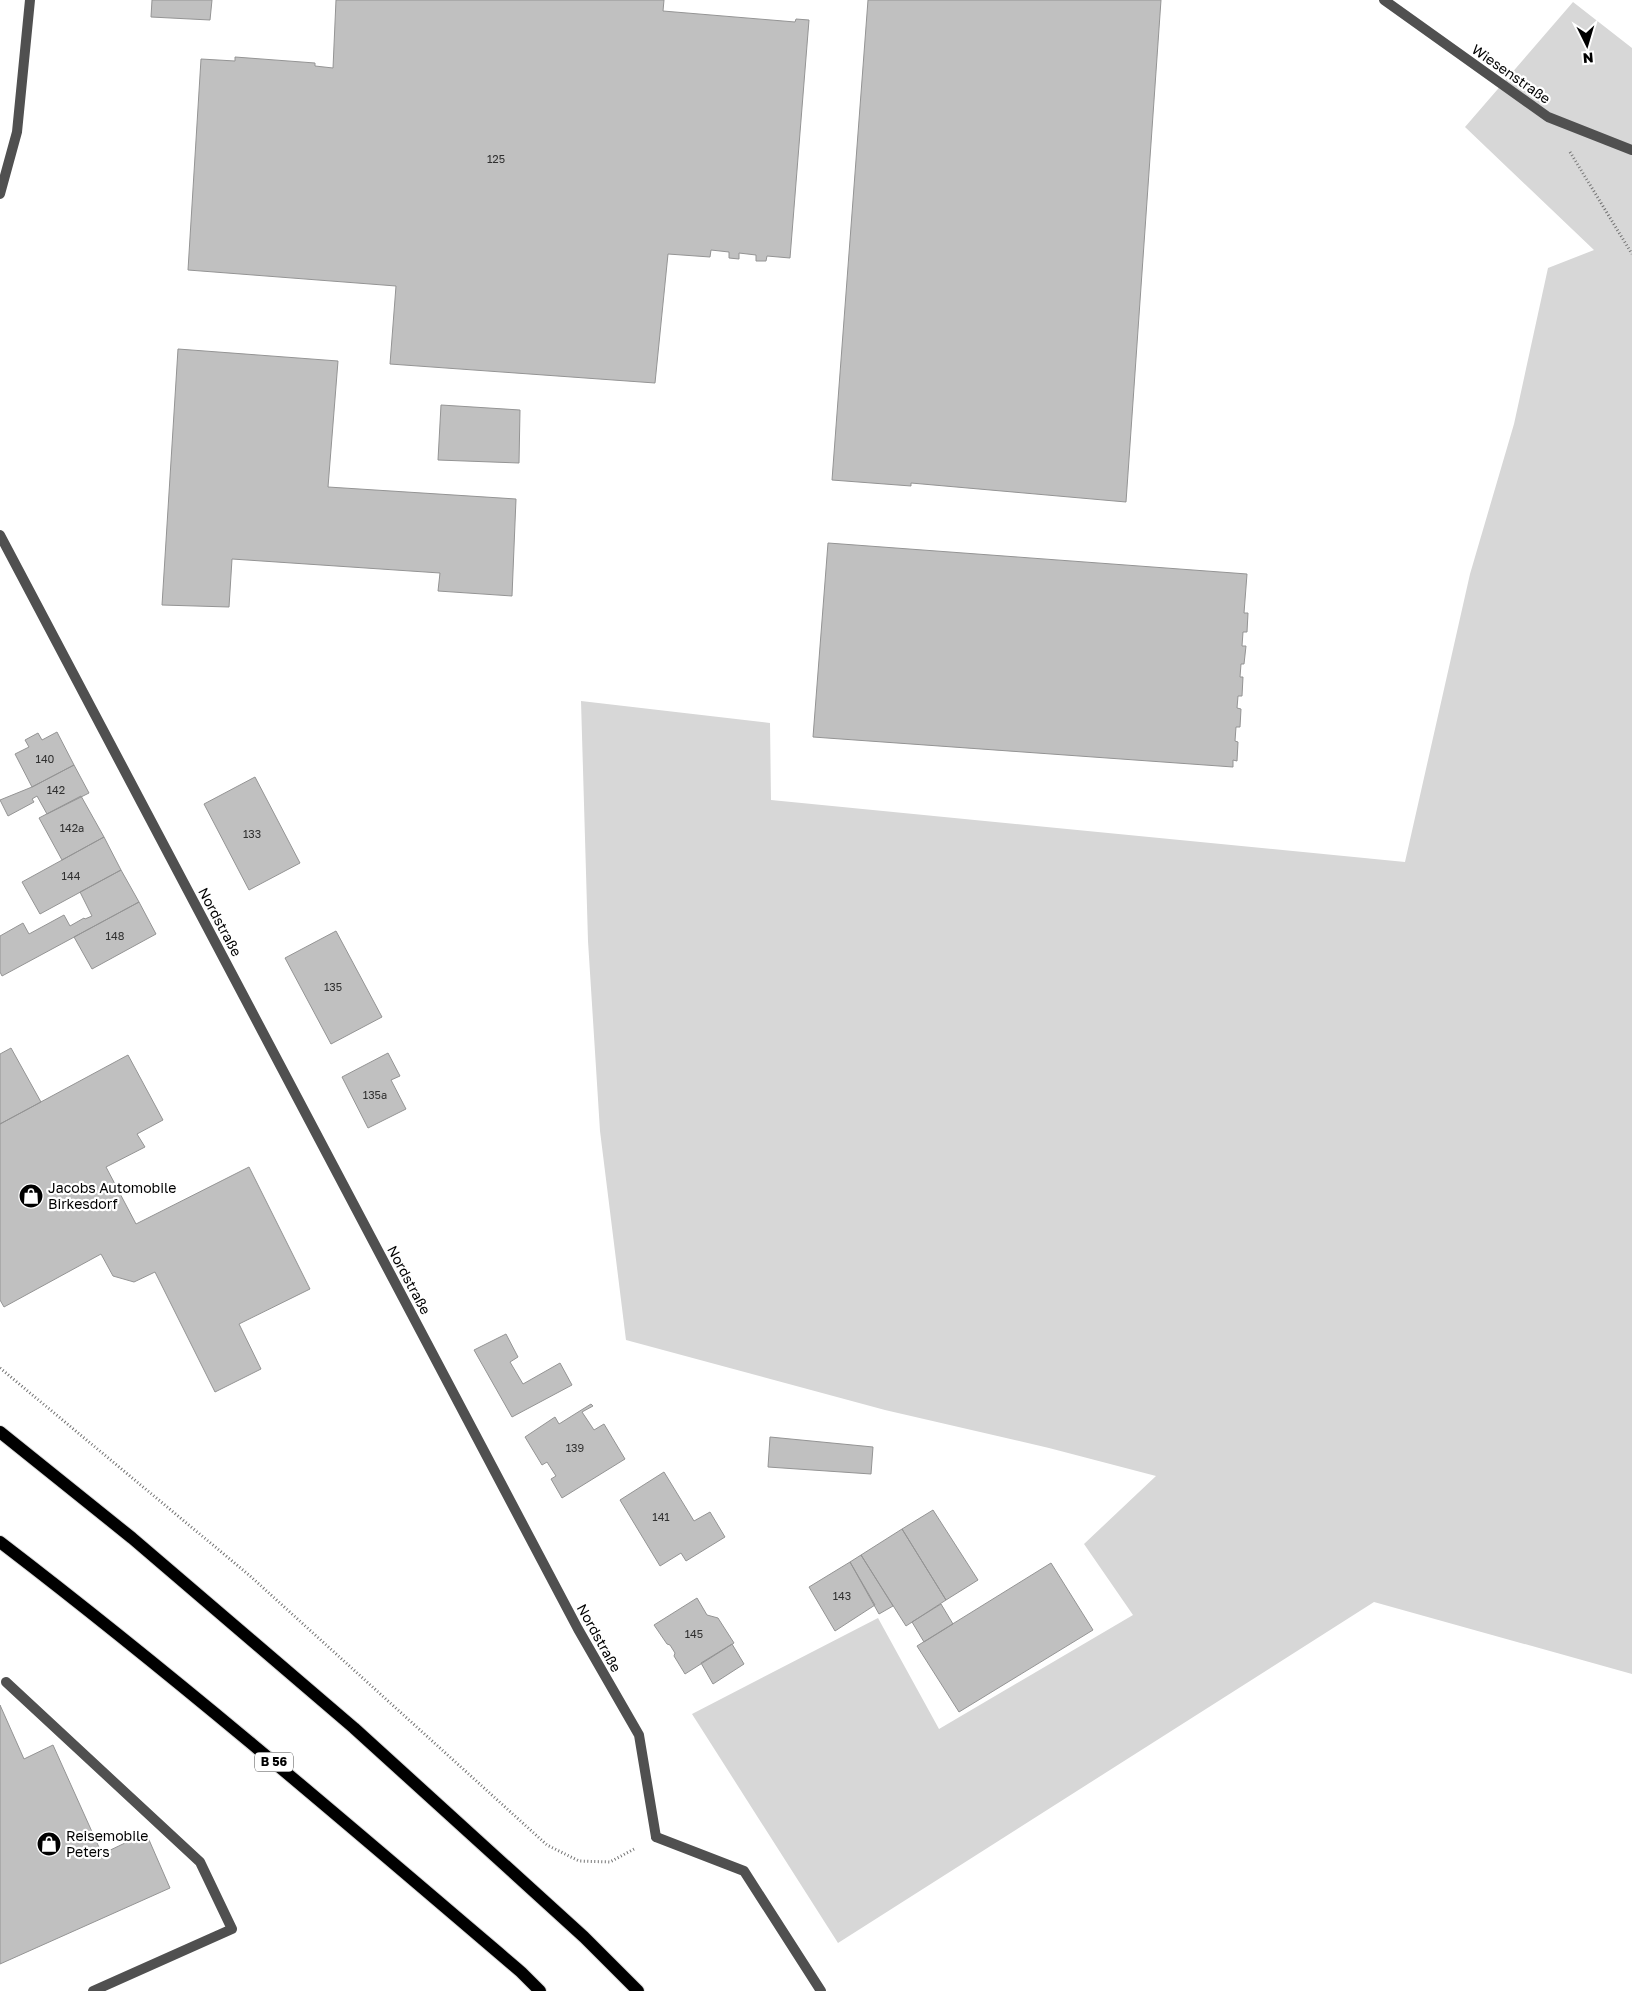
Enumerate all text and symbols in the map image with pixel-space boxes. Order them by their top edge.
north arrow [1562,20,1612,70]
street label: Wiesenstraße [1469,40,1554,107]
text: N [1582,50,1594,67]
house number: 125 [487,152,505,165]
house number: 140 [36,752,55,765]
house number: 142 [47,783,65,796]
house number: 142a [60,821,84,834]
house number: 133 [243,827,261,840]
house number: 144 [62,869,81,882]
street label: Nordstraße [195,884,246,959]
house number: 148 [106,929,125,942]
house number: 135 [324,980,342,993]
house number: 135a [363,1088,387,1101]
place label: Jacobs Automobile Birkesdorf [48,1179,176,1212]
shop icon: Jacobs Automobile Birkesdorf [18,1183,44,1209]
street label: Nordstraße [384,1242,435,1317]
house number: 139 [566,1441,584,1454]
house number: 141 [652,1510,670,1523]
house number: 143 [833,1589,851,1602]
street label: Nordstraße [574,1601,625,1675]
house number: 145 [685,1627,703,1640]
road number: B 56 [255,1752,293,1771]
place label: Reisemobile Peters [66,1827,148,1860]
shop icon: Reisemobile Peters [36,1831,62,1857]

